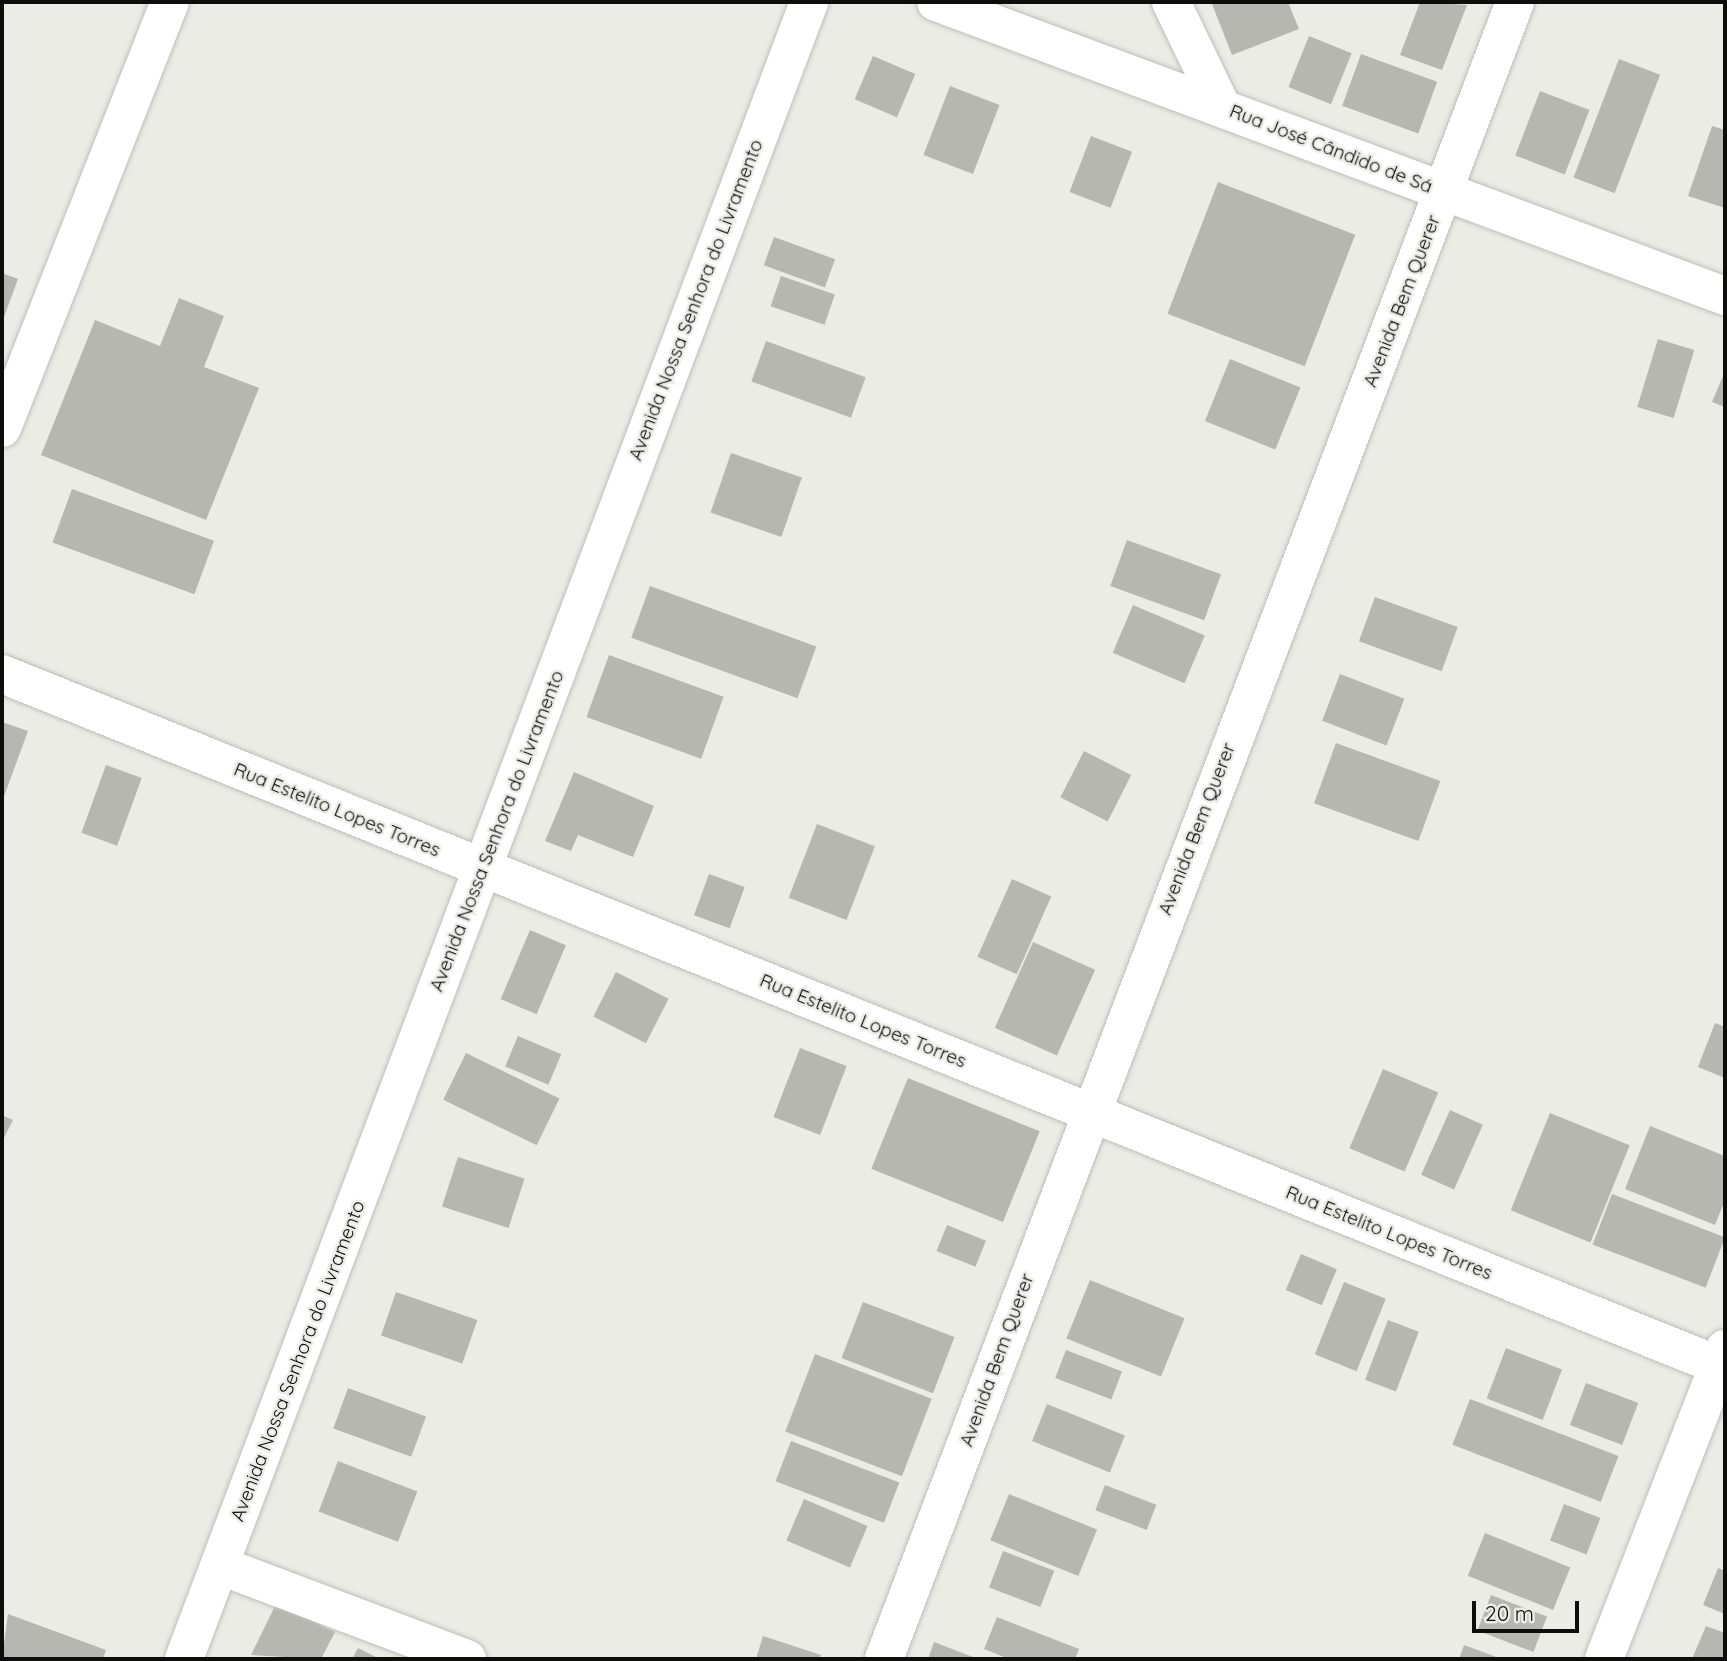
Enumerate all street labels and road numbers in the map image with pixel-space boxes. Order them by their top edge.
street label: Rua José Cândido de Sá [1226,100,1436,198]
street label: Avenida Nossa Senhora do Livramento [624,136,768,464]
street label: Avenida Bem Querer [1359,212,1445,390]
street label: Avenida Nossa Senhora do Livramento [425,667,569,995]
street label: Avenida Bem Querer [1154,740,1240,918]
street label: Rua Estelito Lopes Torres [230,758,444,862]
street label: Rua Estelito Lopes Torres [756,969,970,1073]
street label: Rua Estelito Lopes Torres [1282,1181,1496,1285]
street label: Avenida Nossa Senhora do Livramento [226,1197,370,1525]
street label: Avenida Bem Querer [955,1270,1039,1450]

